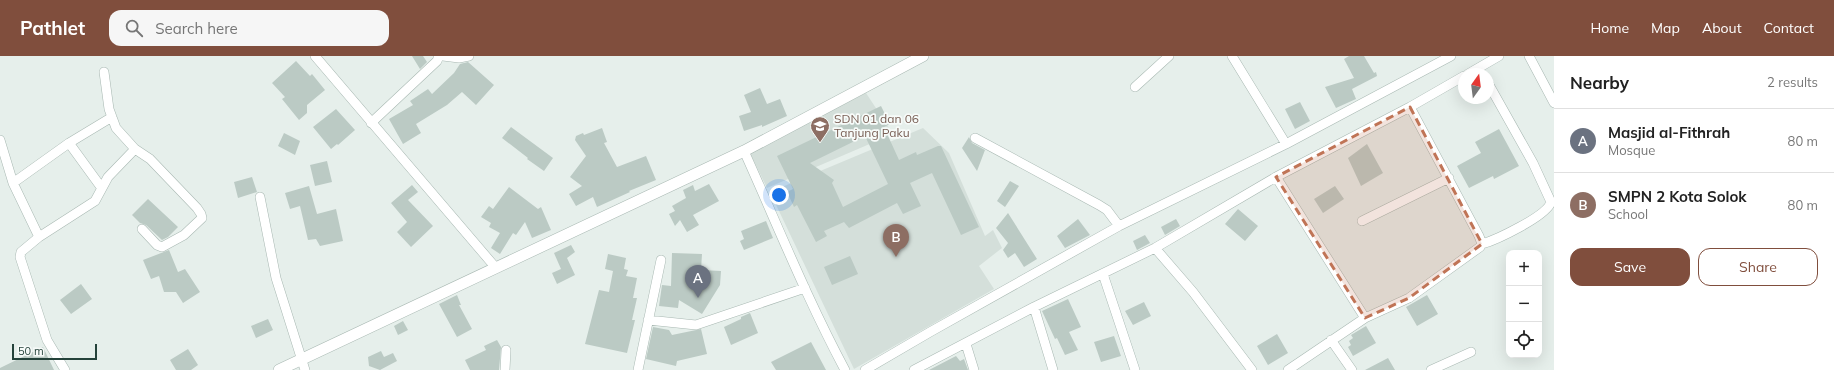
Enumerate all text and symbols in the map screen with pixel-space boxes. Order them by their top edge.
search box [109,10,389,46]
text: Pathlet [20,16,85,40]
icon: search [123,17,145,39]
text: Search here [155,19,238,38]
text: Home [1590,19,1629,37]
text: Map [1651,19,1680,37]
text: About [1702,19,1742,37]
text: Contact [1764,19,1814,37]
north arrow [1458,68,1494,104]
text: Nearby [1570,72,1629,93]
text: 2 results [1767,74,1818,90]
place label: SDN 01 dan 06 Tanjung Paku [834,111,919,140]
school or university icon: SDN 01 dan 06 Tanjung Paku [809,115,831,143]
text: Masjid al-Fithrah [1608,123,1730,142]
text: A [1578,133,1588,149]
text: 80 m [1788,133,1818,149]
text: Mosque [1608,142,1655,158]
your location [769,185,789,205]
text: SMPN 2 Kota Solok [1608,187,1747,206]
text: B [1579,197,1587,213]
text: 80 m [1788,197,1818,213]
text: School [1608,206,1648,222]
pin: B [883,224,909,257]
button: Save [1570,248,1690,286]
button: Share [1698,248,1818,286]
map controls [1506,250,1542,358]
button: + [1506,250,1542,286]
pin: A [685,265,711,298]
button: − [1506,286,1542,322]
button: locate [1506,322,1542,358]
scale bar [12,342,97,361]
text: 50 m [18,344,44,358]

